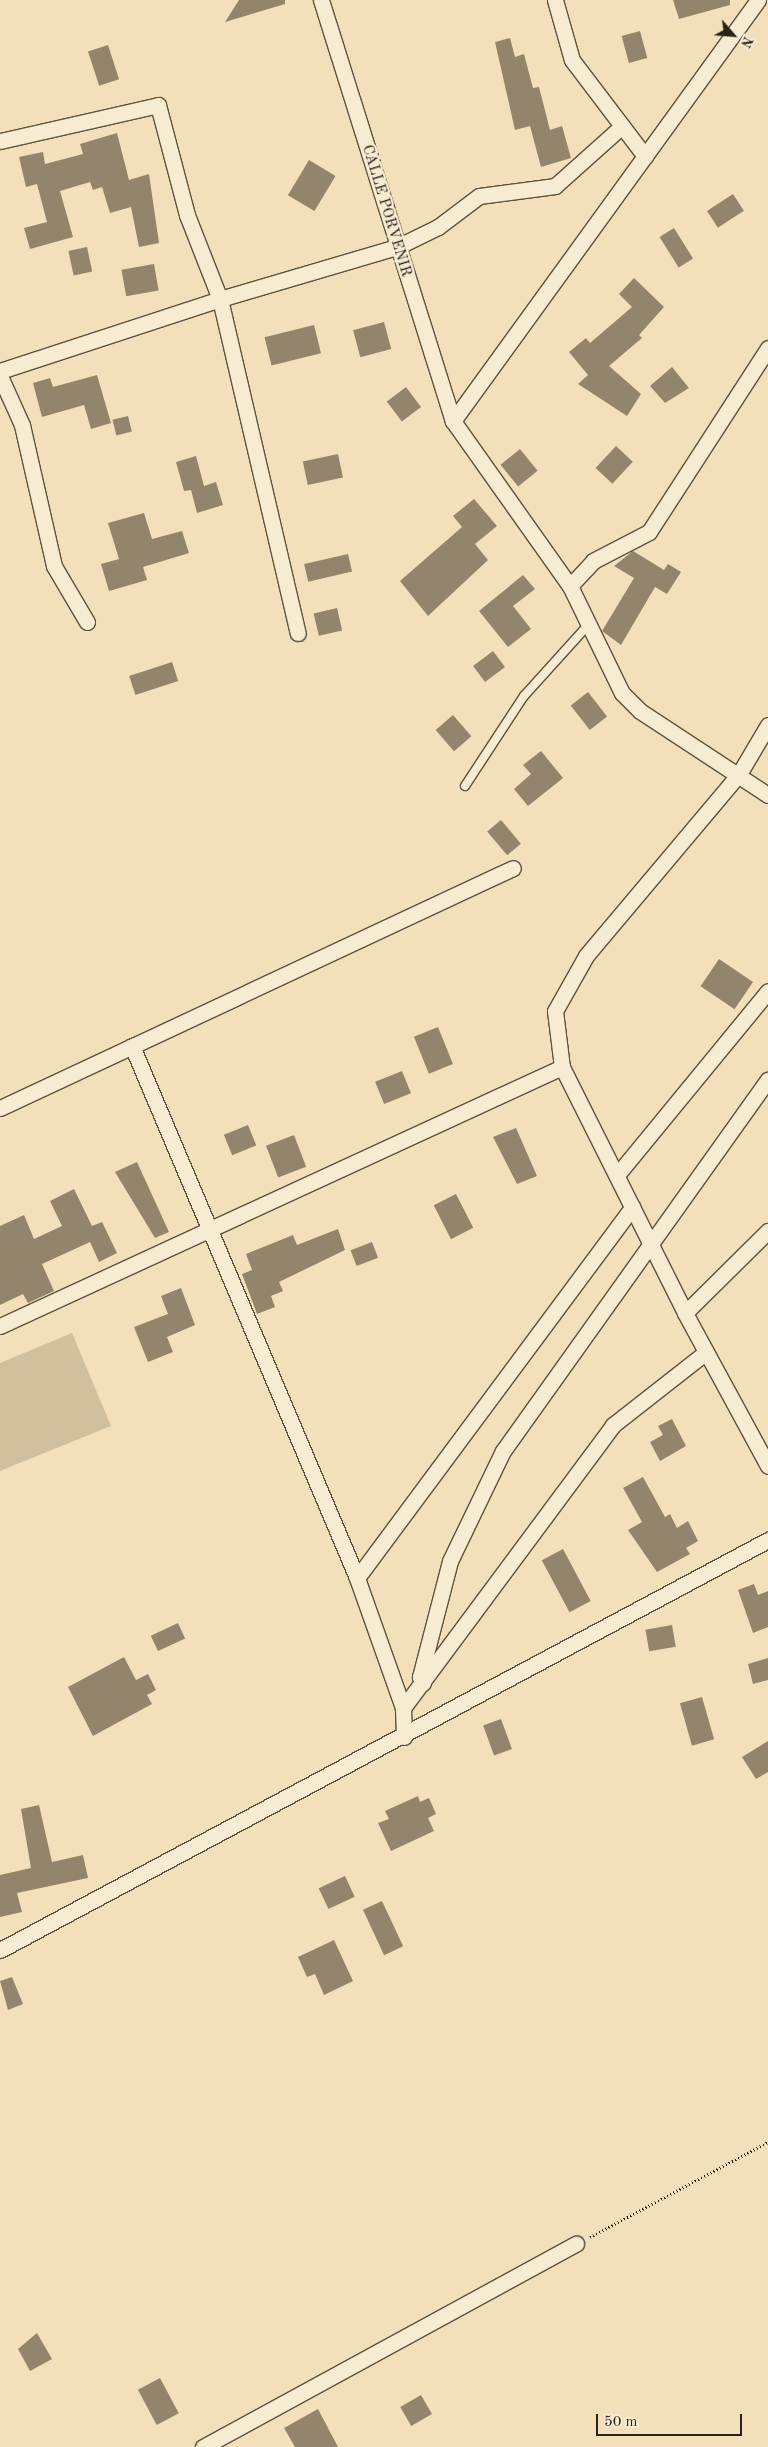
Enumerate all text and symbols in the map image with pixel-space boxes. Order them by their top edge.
north arrow [708,10,758,60]
text: N [738,34,755,50]
street label: CALLE PORVENIR [357,143,415,279]
scale bar [598,2404,744,2436]
text: 50 m [604,2415,638,2430]

